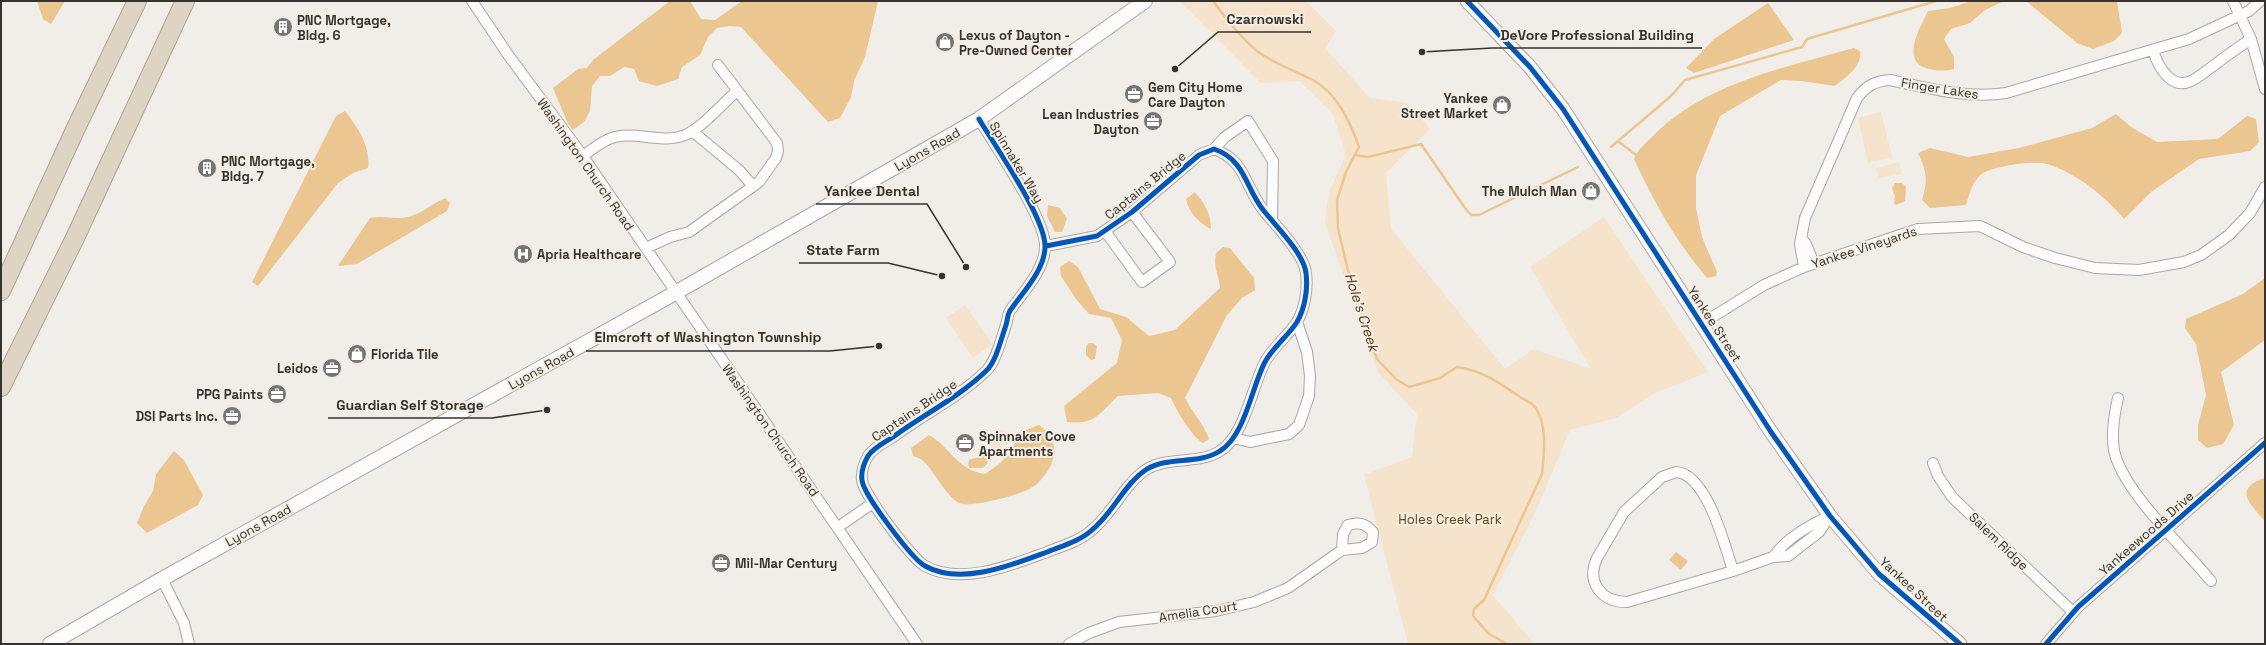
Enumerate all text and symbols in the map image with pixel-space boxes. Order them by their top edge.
callout: Czarnowski [1218,6,1311,32]
text: Czarnowski [1227,10,1304,28]
place label: PNC Mortgage, Bldg. 6 [297,12,391,44]
building icon: PNC Mortgage, Bldg. 6 [272,16,294,38]
callout: DeVore Professional Building [1492,22,1702,48]
text: DeVore Professional Building [1500,26,1694,44]
place label: Lexus of Dayton - Pre-Owned Center [959,27,1073,59]
shop icon: Lexus of Dayton - Pre-Owned Center [934,31,956,53]
street label: Finger Lakes [1900,74,1980,103]
place label: Gem City Home Care Dayton [1148,79,1243,111]
office icon: Gem City Home Care Dayton [1123,83,1145,105]
place label: Yankee Street Market [1401,90,1488,122]
shop icon: Yankee Street Market [1491,94,1513,116]
street label: Washington Church Road [533,95,638,234]
place label: Lean Industries Dayton [1042,106,1139,138]
office icon: Lean Industries Dayton [1142,110,1164,132]
street label: Spinnaker Way [986,118,1048,206]
street label: Lyons Road [891,124,963,175]
street label: Captains Bridge [1101,147,1189,223]
place label: PNC Mortgage, Bldg. 7 [221,153,315,185]
building icon: PNC Mortgage, Bldg. 7 [196,157,218,179]
callout: Yankee Dental [816,178,927,204]
shop icon: The Mulch Man [1580,180,1602,202]
text: Yankee Dental [824,182,920,200]
place label: The Mulch Man [1482,183,1577,200]
street label: Yankee Vineyards [1809,222,1919,273]
callout: State Farm [799,237,888,263]
text: State Farm [806,241,880,259]
hospital icon: Apria Healthcare [512,243,534,265]
place label: Apria Healthcare [537,246,641,263]
water label: Hole's Creek [1341,270,1384,355]
street label: Yankee Street [1684,283,1746,366]
callout: Elmcroft of Washington Township [586,325,830,351]
text: Elmcroft of Washington Township [595,328,822,346]
shop icon: Florida Tile [346,343,368,365]
street label: Lyons Road [505,343,577,394]
place label: Florida Tile [371,346,439,363]
office icon: Leidos [321,357,343,379]
place label: Leidos [277,360,318,377]
street label: Washington Church Road [718,361,823,500]
street label: Captains Bridge [868,375,960,445]
office icon: PPG Paints [266,383,288,405]
place label: PPG Paints [196,386,263,403]
callout: Guardian Self Storage [328,392,492,418]
text: Guardian Self Storage [336,396,484,414]
office icon: DSI Parts Inc. [221,405,243,427]
place label: DSI Parts Inc. [135,408,218,425]
place label: Spinnaker Cove Apartments [979,428,1076,460]
office icon: Spinnaker Cove Apartments [954,432,976,454]
street label: Yankeewoods Drive [2095,488,2197,579]
street label: Lyons Road [222,500,294,551]
street label: Salem Ridge [1965,509,2032,574]
park label: Holes Creek Park [1398,511,1502,528]
office icon: Mil-Mar Century [710,552,732,574]
street label: Yankee Street [1876,553,1951,625]
place label: Mil-Mar Century [735,555,837,572]
street label: Amelia Court [1157,597,1239,626]

